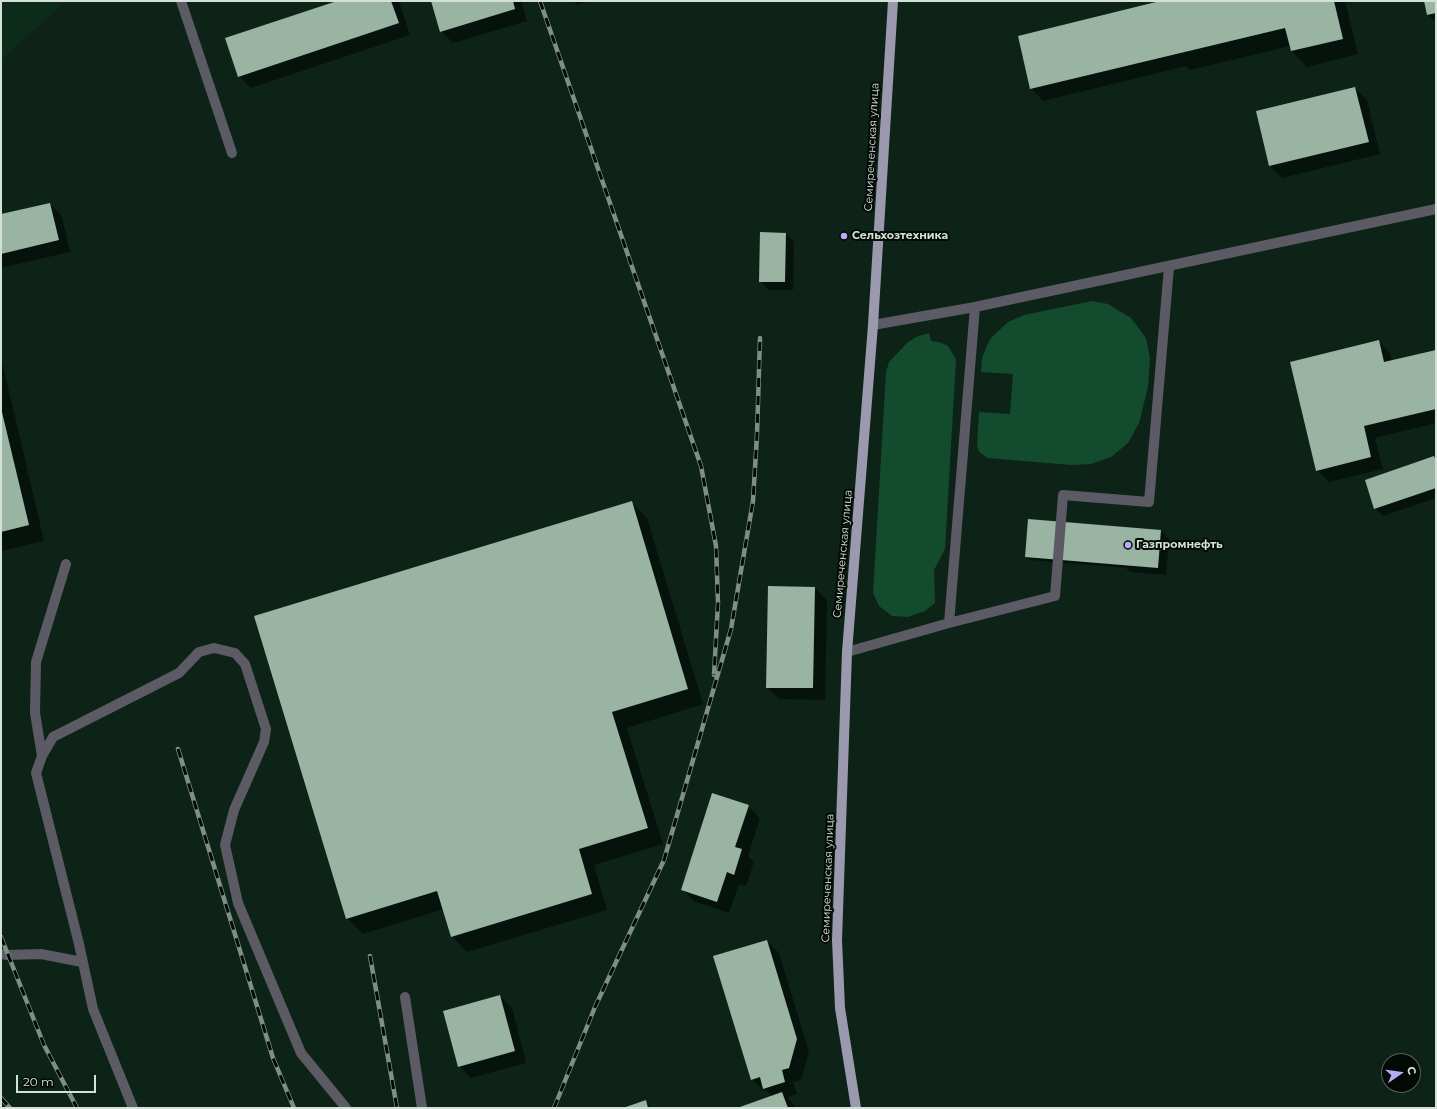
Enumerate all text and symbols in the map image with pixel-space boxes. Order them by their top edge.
street label: Семиреченская улица [862,82,882,212]
place label: Сельхозтехника [852,229,948,243]
marker: Сельхозтехника [839,231,849,241]
street label: Семиреченская улица [831,489,855,619]
place label: Газпромнефть [1136,538,1223,552]
marker: Газпромнефть [1123,540,1133,550]
street label: Семиреченская улица [819,814,837,942]
north arrow [1381,1053,1421,1093]
text: С [1404,1065,1419,1076]
scale bar [18,1067,98,1093]
text: 20 m [23,1074,54,1089]

